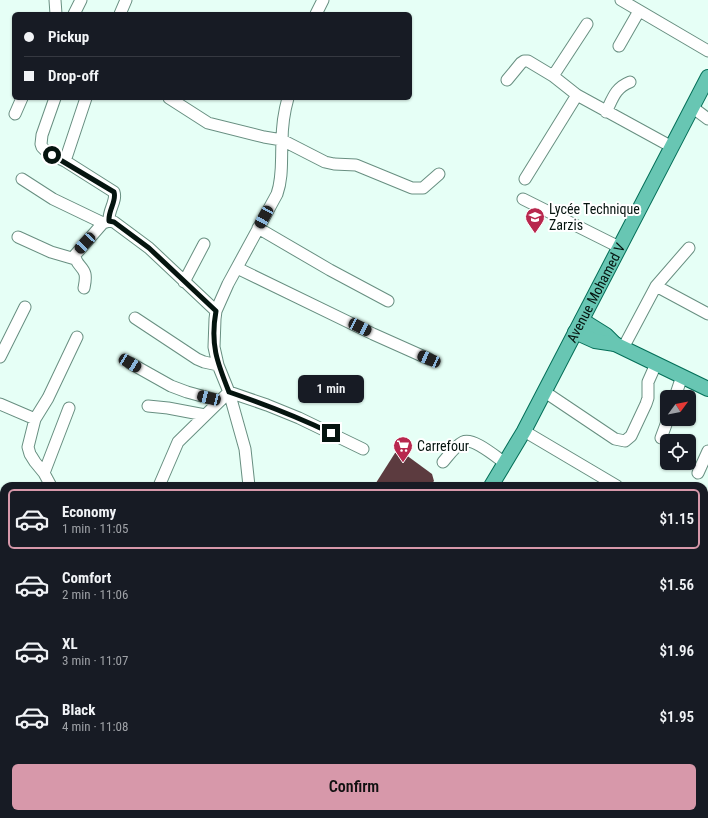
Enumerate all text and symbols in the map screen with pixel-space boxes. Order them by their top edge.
text: Pickup [48,28,89,46]
text: Drop-off [48,67,99,85]
route start [43,146,61,164]
place label: Lycée Technique Zarzis [549,201,640,233]
car [253,204,275,230]
school or university icon: Lycée Technique Zarzis [524,206,546,234]
car [72,230,98,256]
street label: Avenue Mohamed V [563,240,628,345]
car [347,316,373,338]
car [416,349,442,369]
car [117,352,143,374]
callout: 1 min [298,375,364,403]
text: 1 min [317,381,345,396]
car [196,389,222,407]
north arrow [660,390,696,426]
map controls [660,390,696,470]
route end [322,424,340,442]
button: locate [660,434,696,470]
supermarket icon: Carrefour [392,435,414,463]
place label: Carrefour [417,438,469,454]
icon: car [14,501,50,537]
text: Economy [62,503,116,521]
text: $1.15 [660,510,694,528]
text: 1 min · 11:05 [62,521,128,536]
icon: car [14,567,50,603]
text: Comfort [62,569,111,587]
text: $1.56 [660,576,694,594]
text: 2 min · 11:06 [62,587,128,602]
icon: car [14,633,50,669]
text: XL [62,635,78,653]
text: $1.96 [660,642,694,660]
text: 3 min · 11:07 [62,653,128,668]
icon: car [14,699,50,735]
text: Black [62,701,95,719]
text: $1.95 [660,708,694,726]
text: 4 min · 11:08 [62,719,128,734]
button: Confirm [12,764,696,810]

